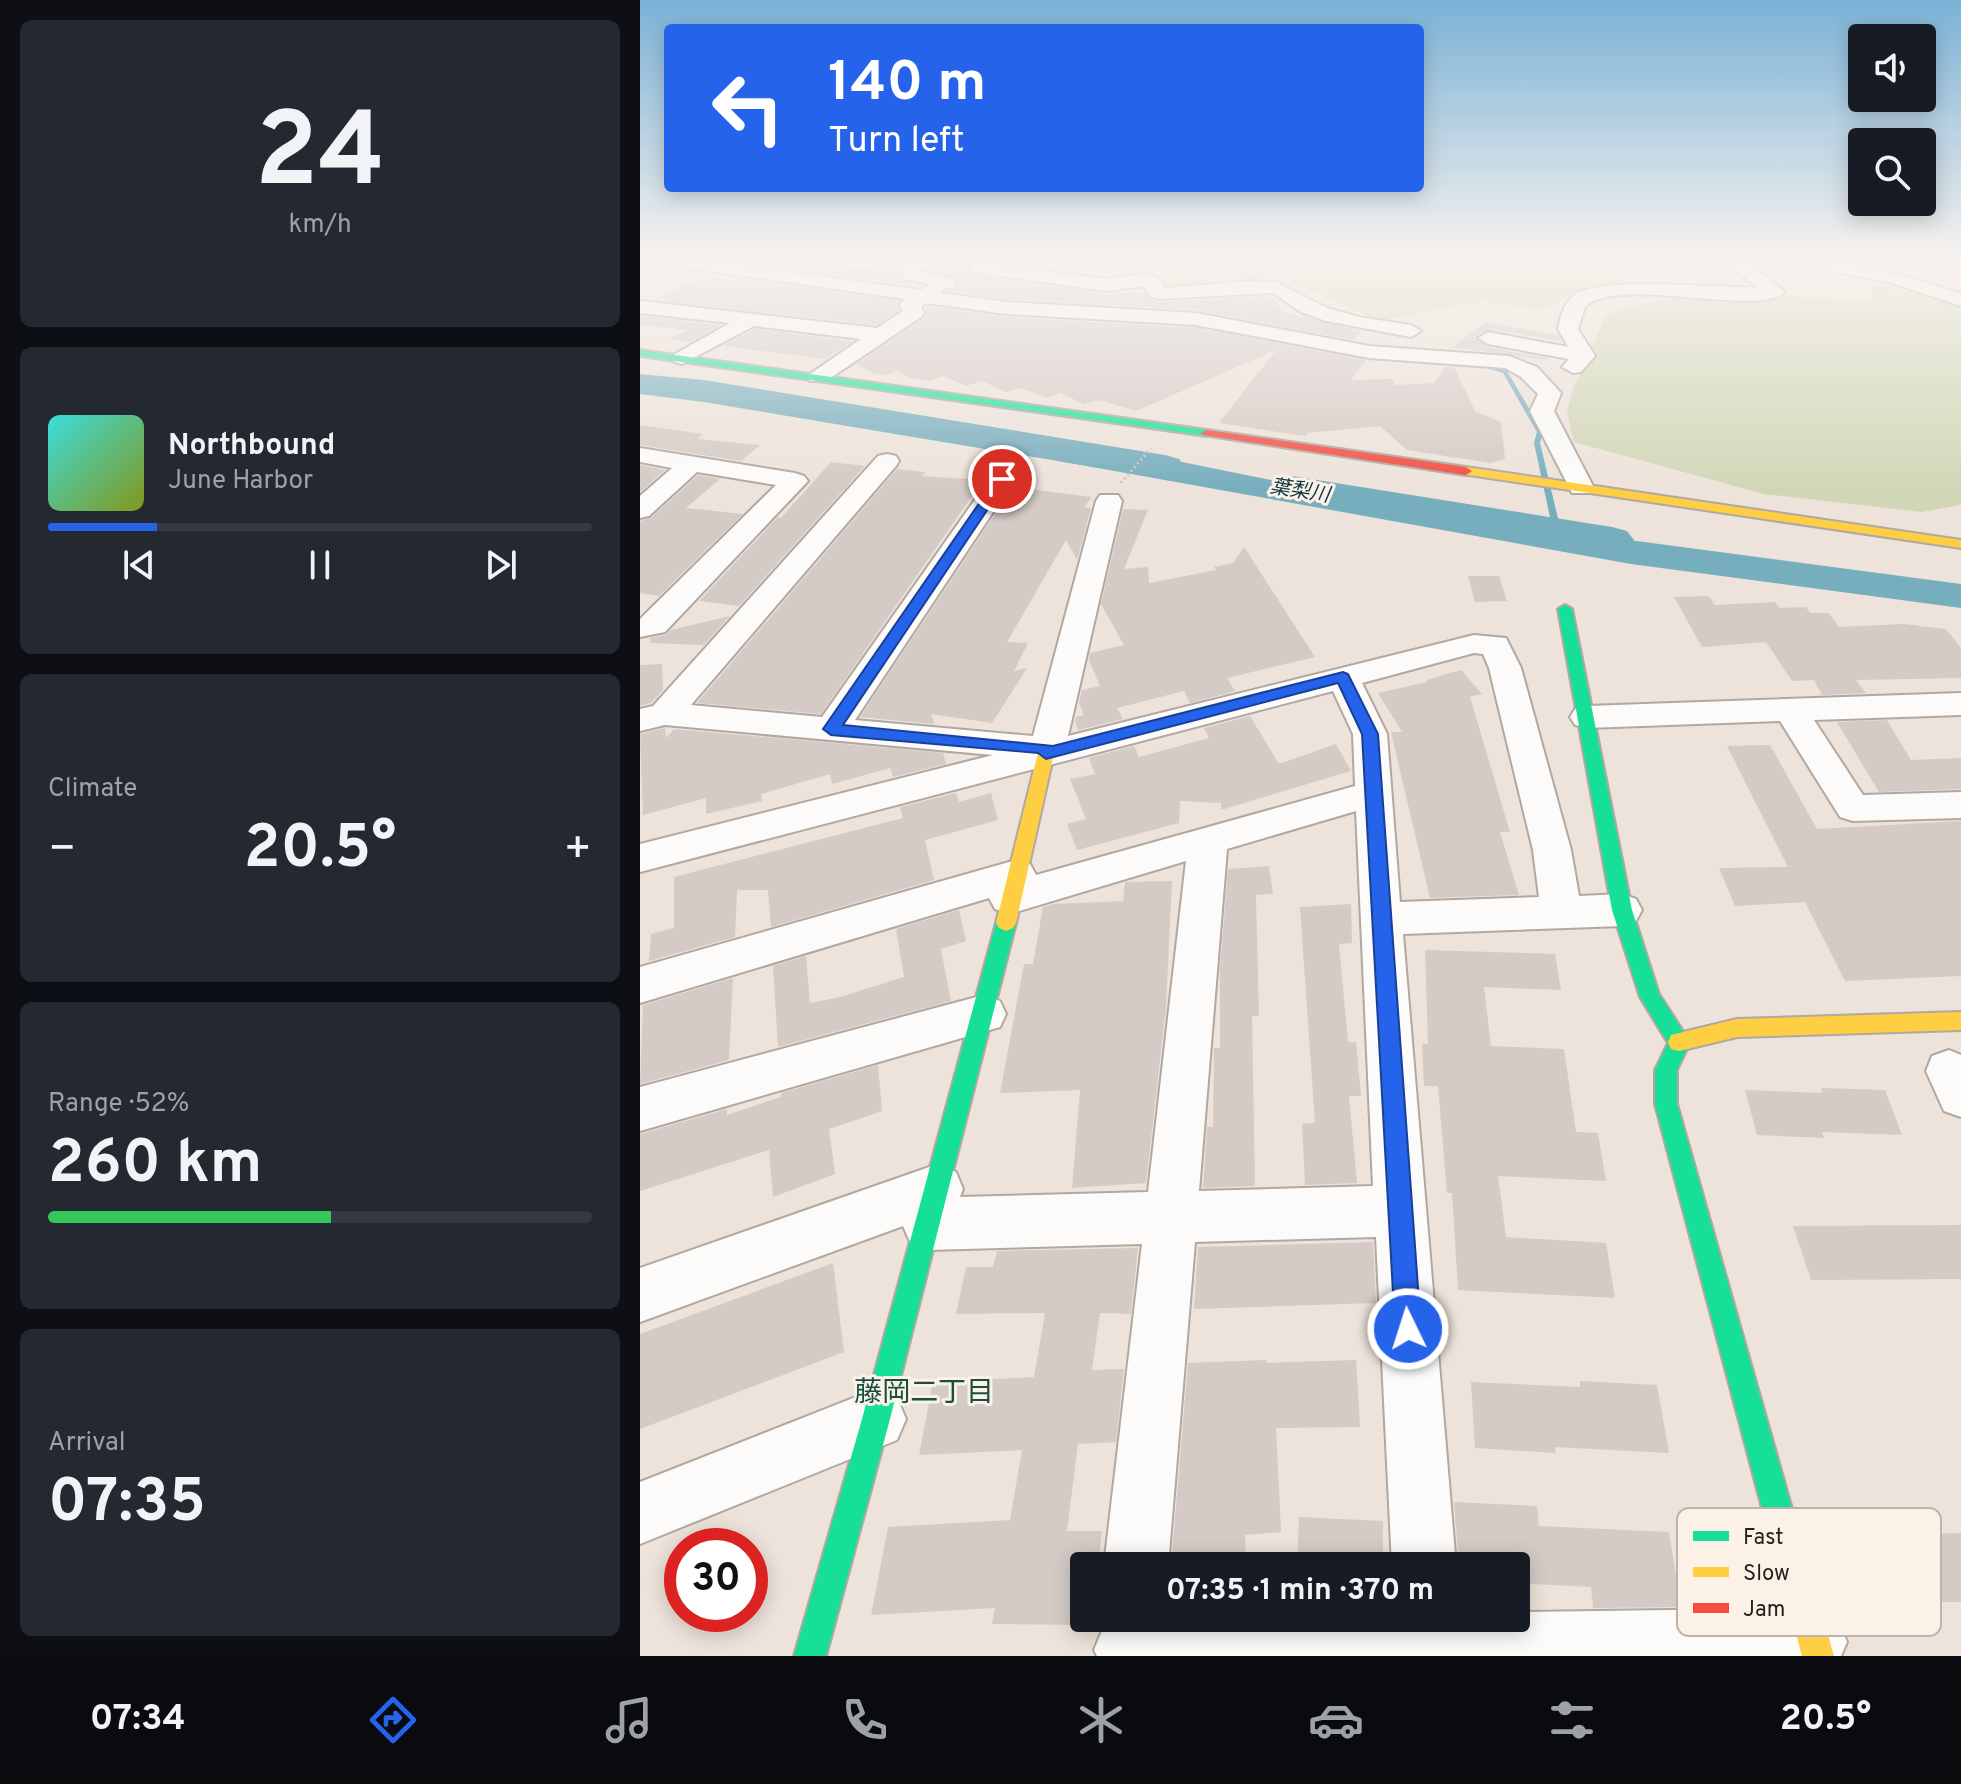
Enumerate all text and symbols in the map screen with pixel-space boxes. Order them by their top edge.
map controls [1848,24,1936,216]
button: sound [1848,24,1936,112]
text: 140 m [828,50,986,120]
icon: left [696,56,800,160]
text: 24 [255,91,385,223]
text: Turn left [828,119,965,165]
button: search [1848,128,1936,216]
text: km/h [288,209,352,242]
text: Northbound [168,428,335,465]
pin [968,445,1036,513]
icon: arrive [980,457,1024,501]
text: June Harbor [168,465,313,498]
water label: 葉梨川 [1268,474,1333,510]
icon: previous [117,543,161,587]
icon: pause [298,543,342,587]
icon: next [479,543,523,587]
text: Climate [48,773,137,806]
text: 20.5° [244,813,396,889]
text: − [48,823,76,879]
text: + [564,823,592,879]
text: Range · 52% [48,1088,189,1121]
text: 260 km [48,1128,262,1204]
position arrow [1366,1287,1450,1371]
district label: 藤岡二丁目 [854,1376,994,1412]
text: Arrival [48,1427,126,1460]
text: 07:35 [48,1467,206,1543]
legend [1677,1508,1941,1636]
text: Fast [1743,1525,1784,1552]
speed limit sign: 30 [664,1528,768,1632]
text: Slow [1743,1561,1790,1588]
text: 07:35 · 1 min · 370 m [1166,1573,1434,1610]
text: Jam [1743,1597,1786,1624]
icon: directions [365,1692,421,1748]
icon: music [601,1692,657,1748]
icon: phone [837,1692,893,1748]
icon: climate [1073,1692,1129,1748]
icon: car [1308,1692,1364,1748]
icon: filters [1544,1692,1600,1748]
text: 07:34 [90,1697,186,1743]
text: 20.5° [1780,1697,1871,1743]

